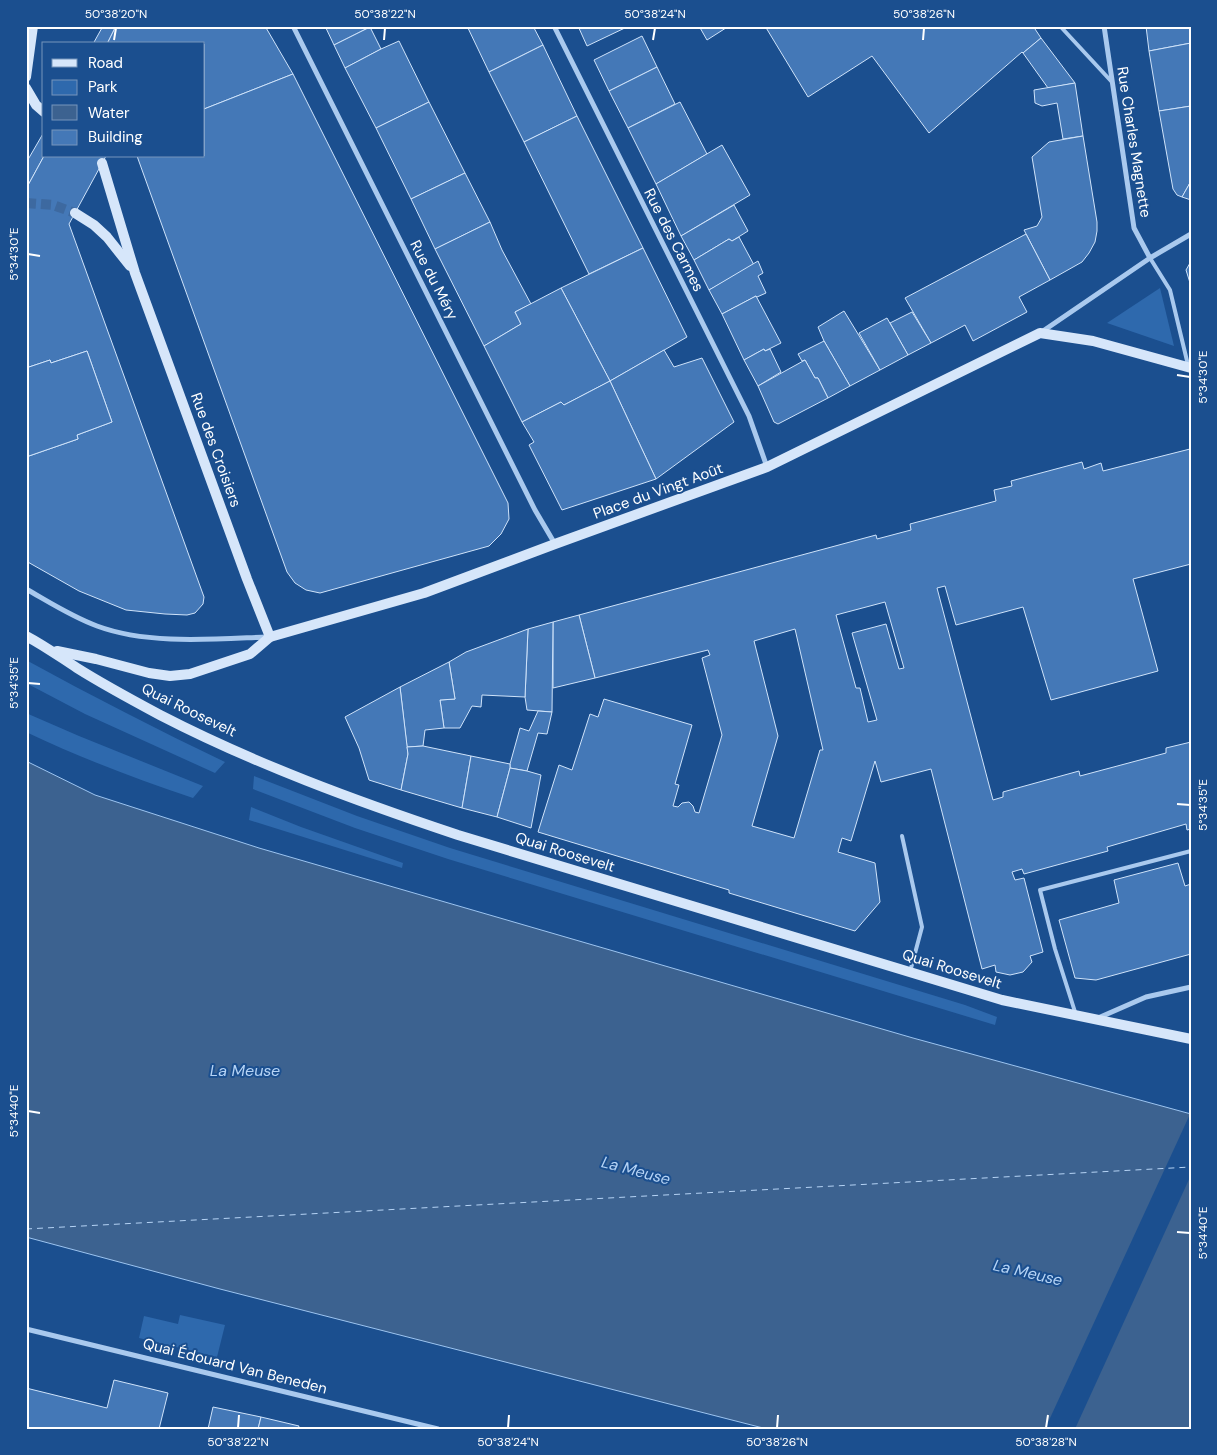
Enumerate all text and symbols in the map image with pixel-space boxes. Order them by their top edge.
text: 50°38'20"N [85,6,147,22]
text: 50°38'22"N [354,6,416,22]
text: 50°38'24"N [624,6,686,22]
text: 50°38'26"N [893,6,955,22]
legend [42,42,205,158]
text: Road [88,53,123,73]
street label: Rue Charles Magnette [1112,65,1156,219]
text: Park [88,77,118,97]
text: Water [88,103,130,123]
text: Building [88,127,143,147]
street label: Rue des Carmes [639,185,709,295]
text: 5°34'30"E [6,227,22,281]
street label: Rue du Méry [405,237,463,324]
text: 5°34'30"E [1195,350,1211,404]
street label: Rue des Croisiers [186,390,246,510]
street label: Place du Vingt Août [590,458,726,524]
text: 5°34'35"E [6,657,22,709]
street label: Quai Roosevelt [138,678,240,742]
text: 5°34'35"E [1195,779,1211,831]
street label: Quai Roosevelt [513,827,617,877]
street label: Quai Roosevelt [900,944,1004,994]
water label: La Meuse [210,1060,280,1081]
text: 5°34'40"E [6,1084,22,1137]
water label: La Meuse [599,1151,673,1190]
text: 5°34'40"E [1195,1206,1211,1259]
water label: La Meuse [991,1254,1065,1291]
street label: Quai Édouard Van Beneden [141,1333,329,1399]
text: 50°38'22"N [207,1434,269,1450]
text: 50°38'24"N [477,1434,539,1450]
text: 50°38'26"N [746,1434,808,1450]
text: 50°38'28"N [1015,1434,1077,1450]

